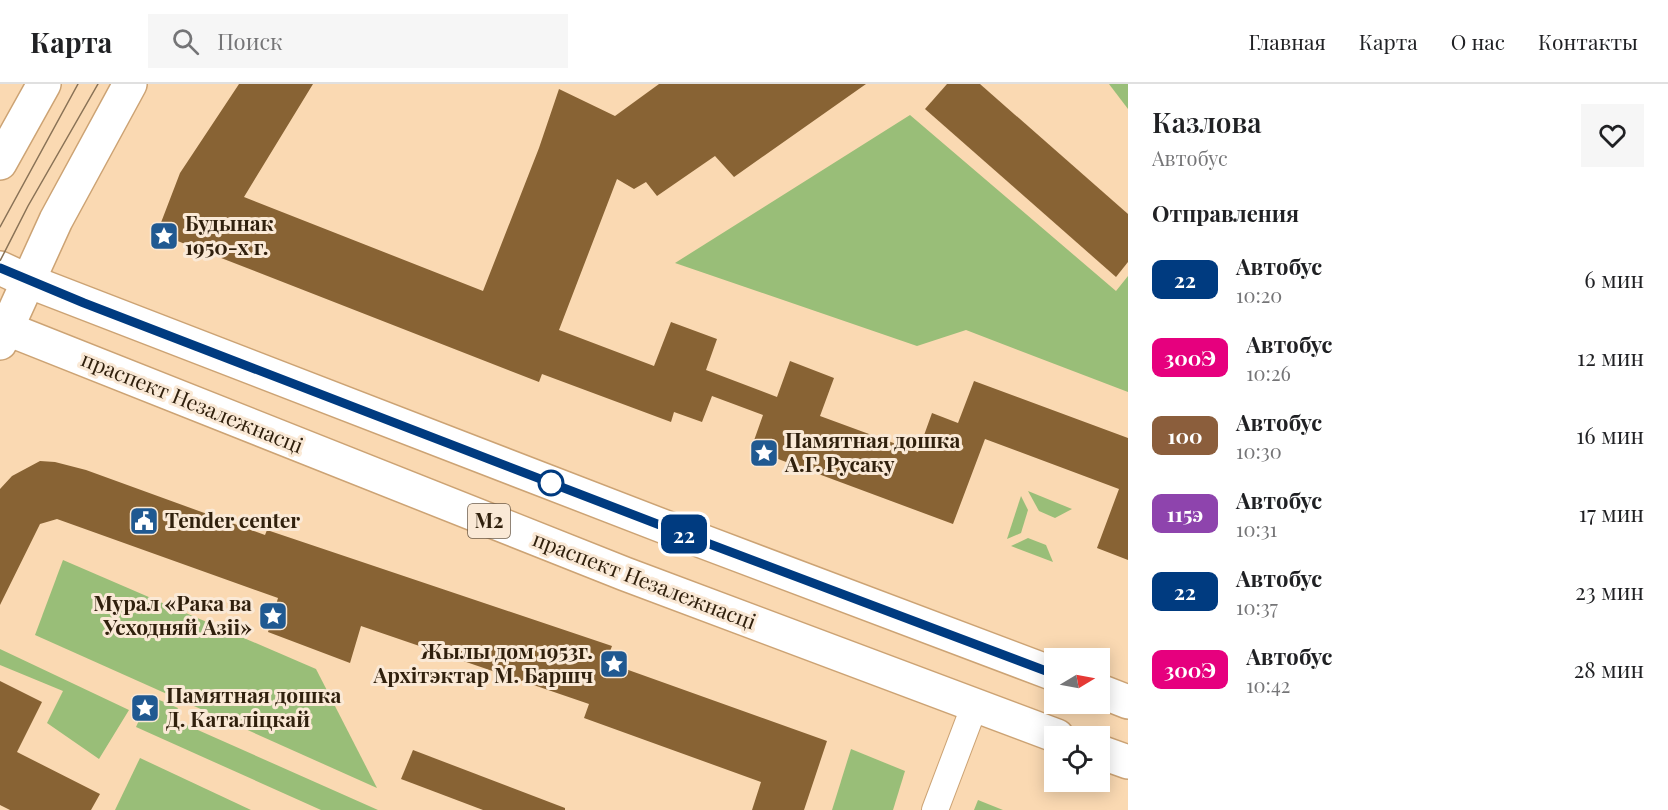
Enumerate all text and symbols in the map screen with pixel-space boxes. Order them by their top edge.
search box [148,14,568,68]
text: Карта [30,23,112,60]
icon: search [169,25,202,58]
text: Поиск [217,26,283,56]
text: Главная [1248,27,1326,55]
text: Карта [1359,27,1418,55]
text: О нас [1451,27,1505,55]
text: Контакты [1538,27,1638,55]
text: Казлова [1152,103,1262,140]
button: heart [1581,104,1644,167]
text: Автобус [1152,144,1228,171]
text: Отправления [1152,198,1299,228]
place label: Будынак 1950-х г. [185,208,274,260]
place icon: Будынак 1950-х г. [148,220,180,252]
text: Автобус [1236,251,1322,281]
text: 6 мин [1584,264,1644,294]
text: 22 [1174,265,1196,293]
text: 10:20 [1236,281,1282,308]
text: Автобус [1246,329,1332,359]
text: 12 мин [1577,342,1644,372]
text: 300Э [1164,343,1216,371]
street label: праспект Незалежнасці [78,344,308,459]
text: 10:26 [1246,359,1291,386]
text: Автобус [1236,407,1322,437]
text: 16 мин [1576,420,1644,450]
text: 100 [1167,421,1203,449]
place label: Памятная дошка А.Г. Русаку [784,425,960,477]
place icon: Памятная дошка А.Г. Русаку [748,437,780,469]
text: 10:30 [1236,437,1282,464]
unlabelled marker [538,470,564,496]
text: Автобус [1236,485,1322,515]
text: 17 мин [1579,498,1644,528]
text: 115э [1167,499,1203,527]
road number: М2 [468,504,510,538]
public building icon: Tender center [128,505,160,537]
place label: Tender center [165,505,300,533]
line badge: 22 [657,514,711,554]
text: 10:31 [1236,515,1277,542]
text: 22 [673,520,695,548]
street label: праспект Незалежнасці [529,524,760,635]
text: Автобус [1236,563,1322,593]
text: 23 мин [1575,576,1644,606]
text: 22 [1174,577,1196,605]
place label: Мурал «Рака ва Усходняй Азіі» [93,588,252,640]
text: 10:37 [1236,593,1278,620]
place icon: Мурал «Рака ва Усходняй Азіі» [257,600,289,632]
place label: Жылы дом 1953г. Архітэктар М. Баршч [372,636,593,688]
text: Автобус [1246,641,1332,671]
place icon: Жылы дом 1953г. Архітэктар М. Баршч [598,648,630,680]
north arrow [1044,648,1110,714]
map controls [1044,648,1110,792]
text: 28 мин [1574,654,1644,684]
text: 300Э [1164,655,1216,683]
text: 10:42 [1246,671,1290,698]
place label: Памятная дошка Д. Каталіцкай [166,680,341,732]
place icon: Памятная дошка Д. Каталіцкай [129,692,161,724]
button: locate [1044,726,1110,792]

